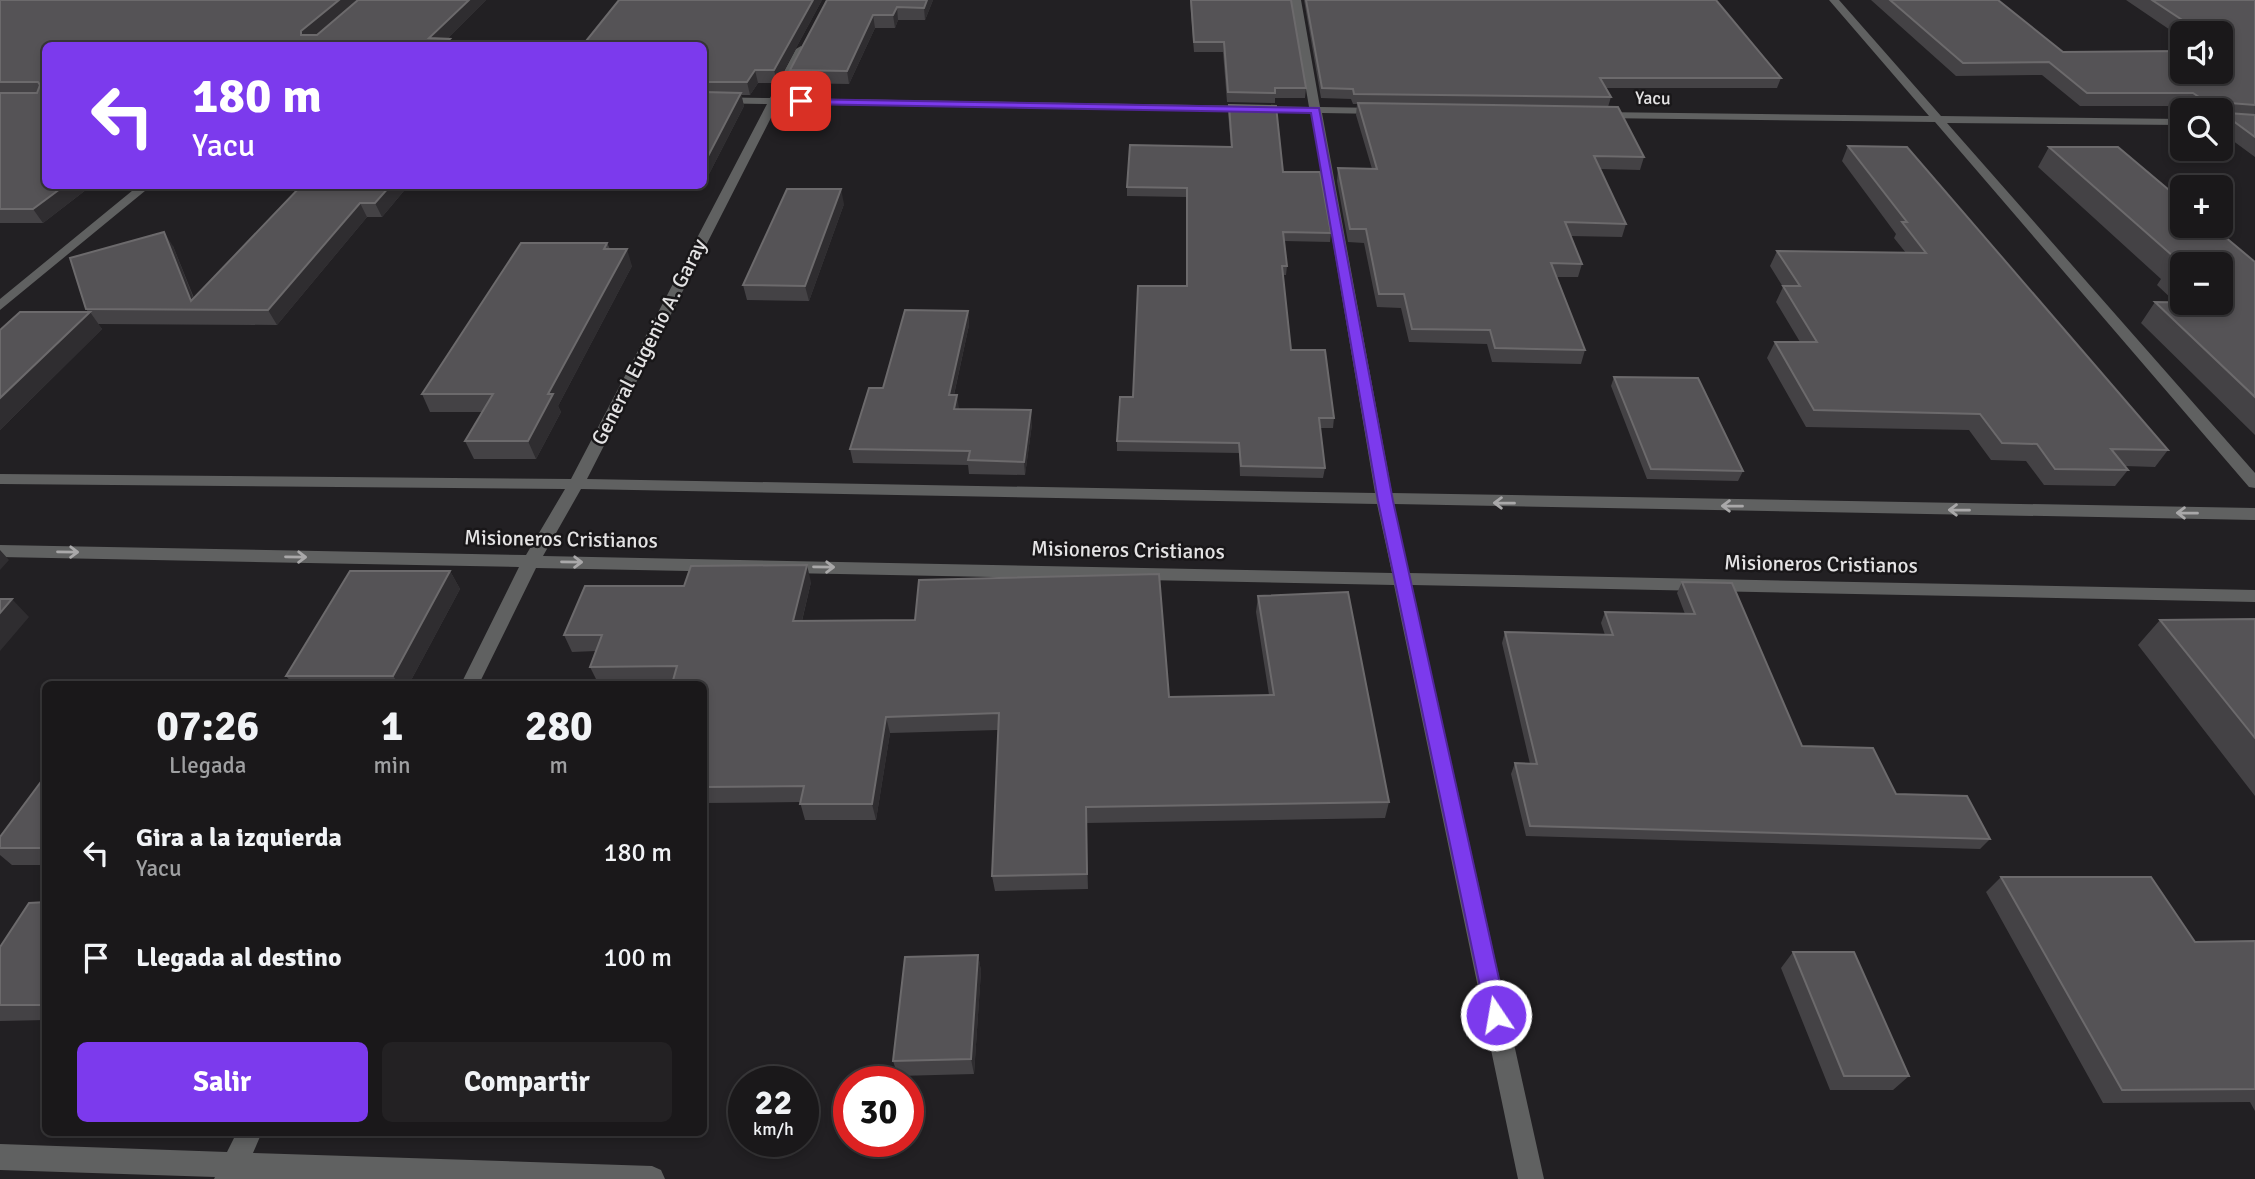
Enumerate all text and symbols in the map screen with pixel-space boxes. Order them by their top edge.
map controls [2170,21,2233,315]
button: sound [2170,21,2233,84]
text: 180 m [192,66,322,126]
icon: left [77,70,168,161]
pin [771,71,831,131]
icon: arrive [782,82,820,120]
street label: Yacu [1635,87,1671,109]
button: search [2170,98,2233,161]
text: Yacu [192,126,255,165]
button: + [2170,175,2233,238]
street label: General Eugenio A. Garay [586,234,712,450]
button: − [2170,252,2233,315]
one-way arrow [1493,496,1516,510]
one-way arrow [1721,500,1744,513]
one-way arrow [1948,503,1971,517]
one-way arrow [2176,507,2199,520]
street label: Misioneros Cristianos [464,524,658,554]
street label: Misioneros Cristianos [1031,535,1225,565]
one-way arrow [56,545,79,559]
street label: Misioneros Cristianos [1724,549,1918,579]
one-way arrow [284,550,307,563]
one-way arrow [560,555,583,569]
one-way arrow [812,560,835,574]
text: 07:26 [156,701,259,752]
text: 1 [381,701,403,752]
text: 280 [525,701,593,752]
text: Llegada [169,751,246,780]
text: min [373,751,411,780]
text: m [550,751,568,780]
text: Gira a la izquierda [136,822,342,854]
icon: left [77,834,115,872]
text: 180 m [603,837,672,869]
text: Yacu [136,854,182,883]
icon: arrive [77,939,115,977]
text: Llegada al destino [136,942,342,974]
text: 100 m [603,942,672,974]
position arrow [1459,978,1533,1052]
button: Salir [77,1042,368,1122]
button: Compartir [382,1042,672,1122]
speed limit sign: 30 [833,1066,924,1157]
text: 22 [755,1081,792,1124]
text: km/h [753,1118,794,1140]

